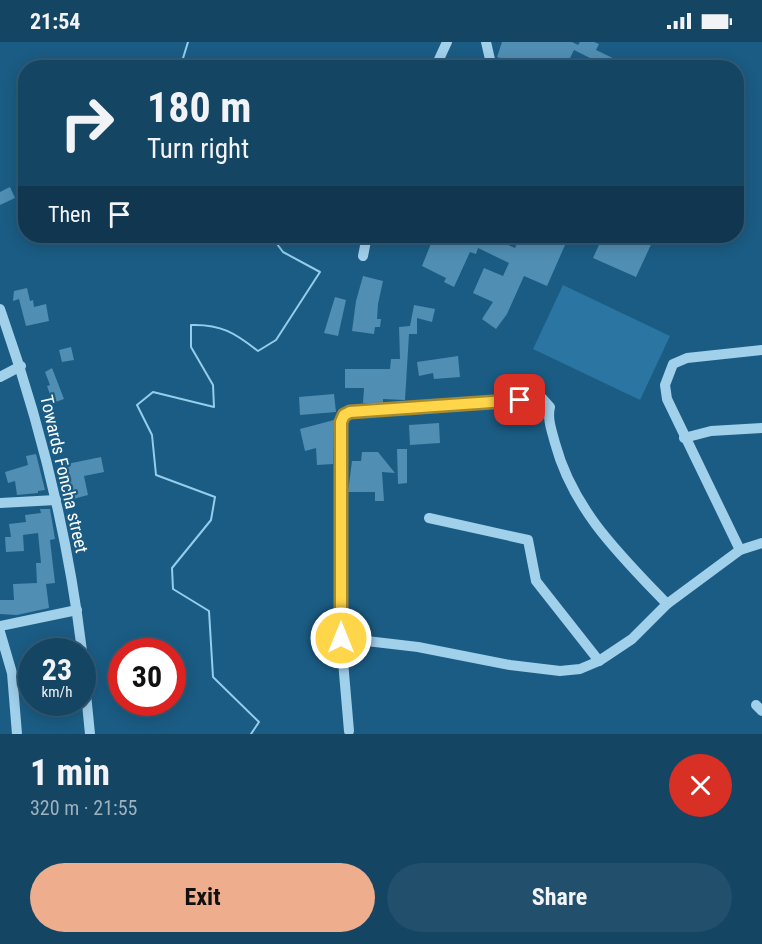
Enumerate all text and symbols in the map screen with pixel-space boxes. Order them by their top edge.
text: 21:54 [30,9,81,34]
text: 180 m [147,83,252,132]
icon: right [48,84,126,162]
text: Turn right [147,133,249,165]
icon: arrive [103,198,136,231]
text: Then [48,202,91,227]
pin [494,374,545,425]
icon: arrive [503,383,536,416]
street label: Towards Foncha street [36,393,93,555]
position arrow [309,606,373,670]
speed limit sign: 30 [108,638,186,716]
text: 23 [42,652,72,687]
text: km/h [42,683,72,701]
text: 1 min [30,752,110,794]
button: close [669,754,732,817]
text: 320 m · 21:55 [30,796,137,820]
button: Exit [30,863,375,932]
button: Share [387,863,732,932]

